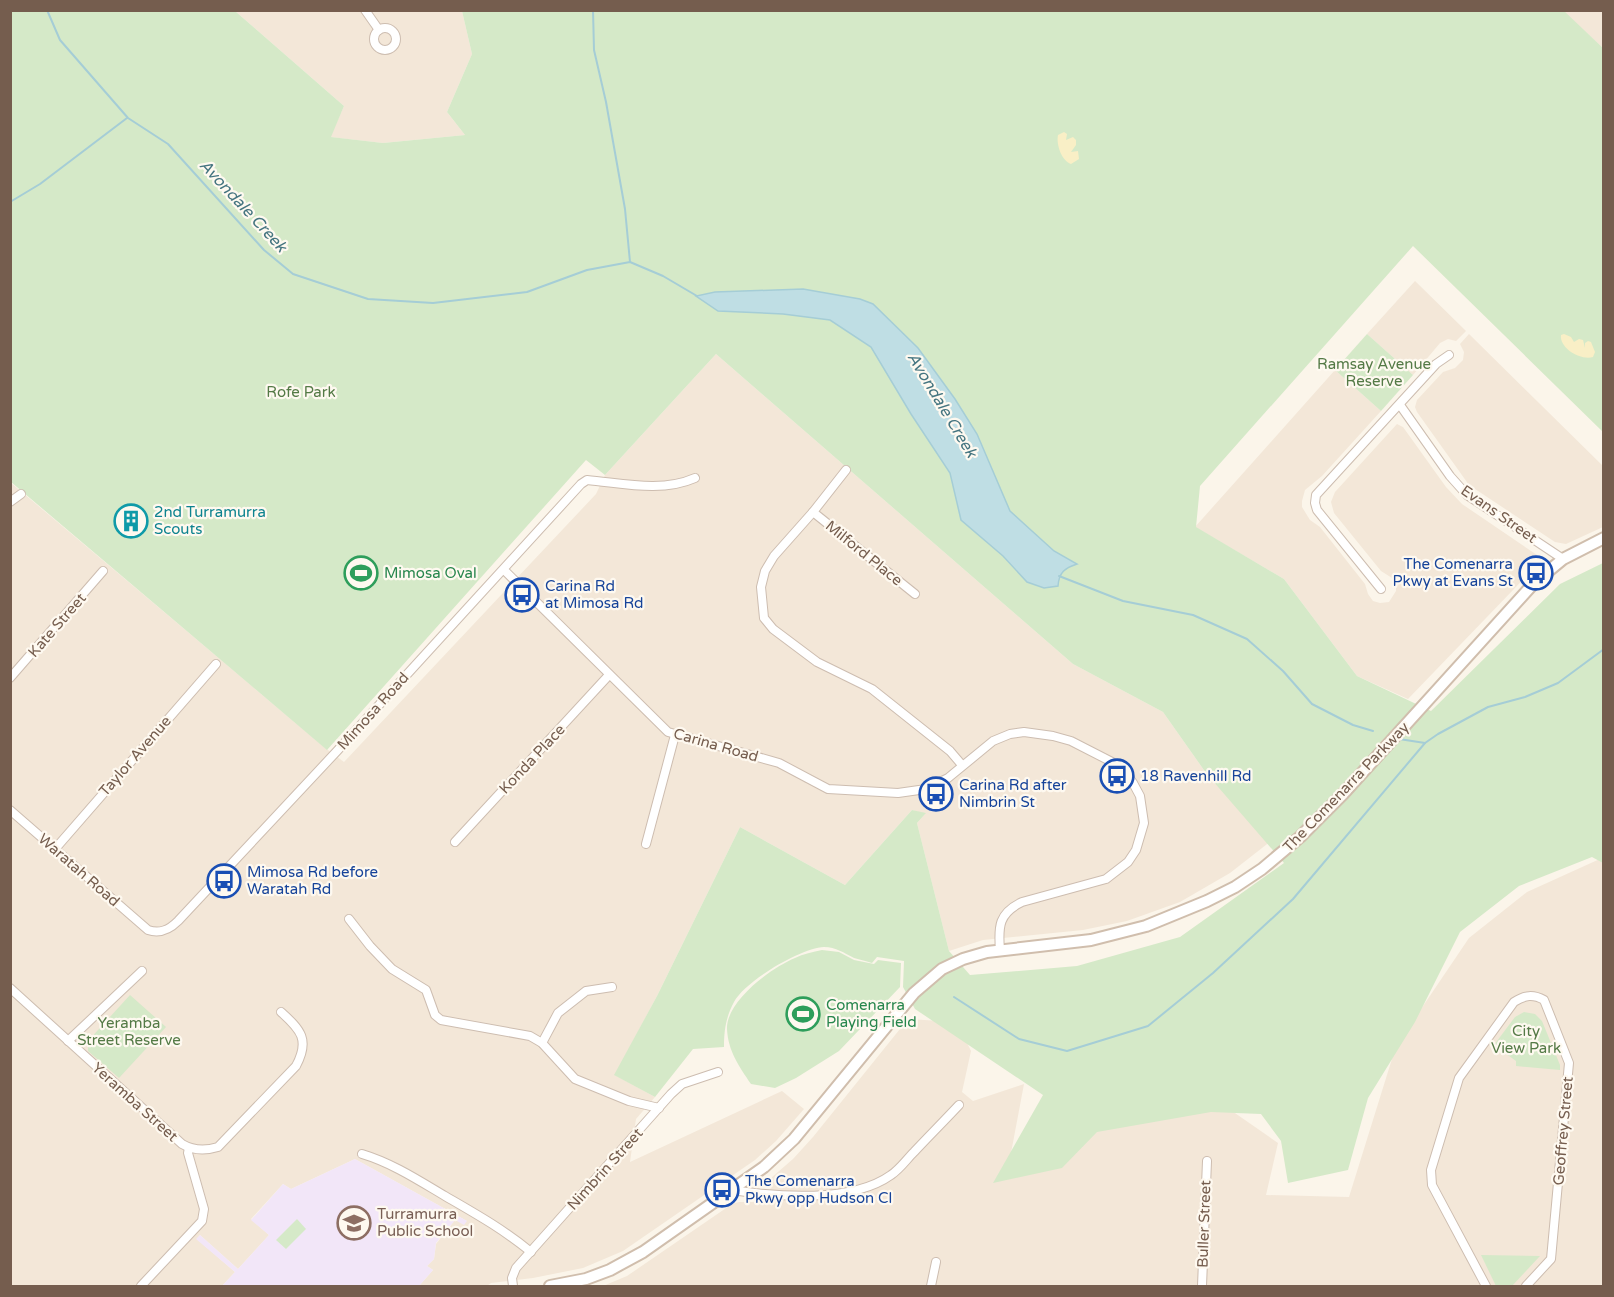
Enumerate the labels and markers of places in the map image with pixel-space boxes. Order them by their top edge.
building icon: 2nd Turramurra Scouts [113,503,149,539]
place label: 2nd Turramurra Scouts [154,503,266,538]
sports icon: Mimosa Oval [343,555,379,591]
place label: The Comenarra Pkwy at Evans St [1393,555,1513,590]
bus stop icon: The Comenarra Pkwy at Evans St [1518,555,1554,591]
place label: Mimosa Oval [384,564,477,582]
bus stop icon: Carina Rd at Mimosa Rd [504,577,540,613]
place label: Carina Rd at Mimosa Rd [545,577,644,612]
bus stop icon: 18 Ravenhill Rd [1099,758,1135,794]
place label: 18 Ravenhill Rd [1140,767,1252,785]
bus stop icon: Carina Rd after Nimbrin St [918,776,954,812]
place label: Carina Rd after Nimbrin St [959,776,1067,811]
bus stop icon: Mimosa Rd before Waratah Rd [206,863,242,899]
place label: Mimosa Rd before Waratah Rd [247,863,378,898]
sports icon: Comenarra Playing Field [785,996,821,1032]
place label: Comenarra Playing Field [826,996,917,1031]
bus stop icon: The Comenarra Pkwy opp Hudson Cl [704,1172,740,1208]
place label: The Comenarra Pkwy opp Hudson Cl [745,1172,892,1207]
school or university icon: Turramurra Public School [336,1205,372,1241]
place label: Turramurra Public School [377,1205,473,1240]

